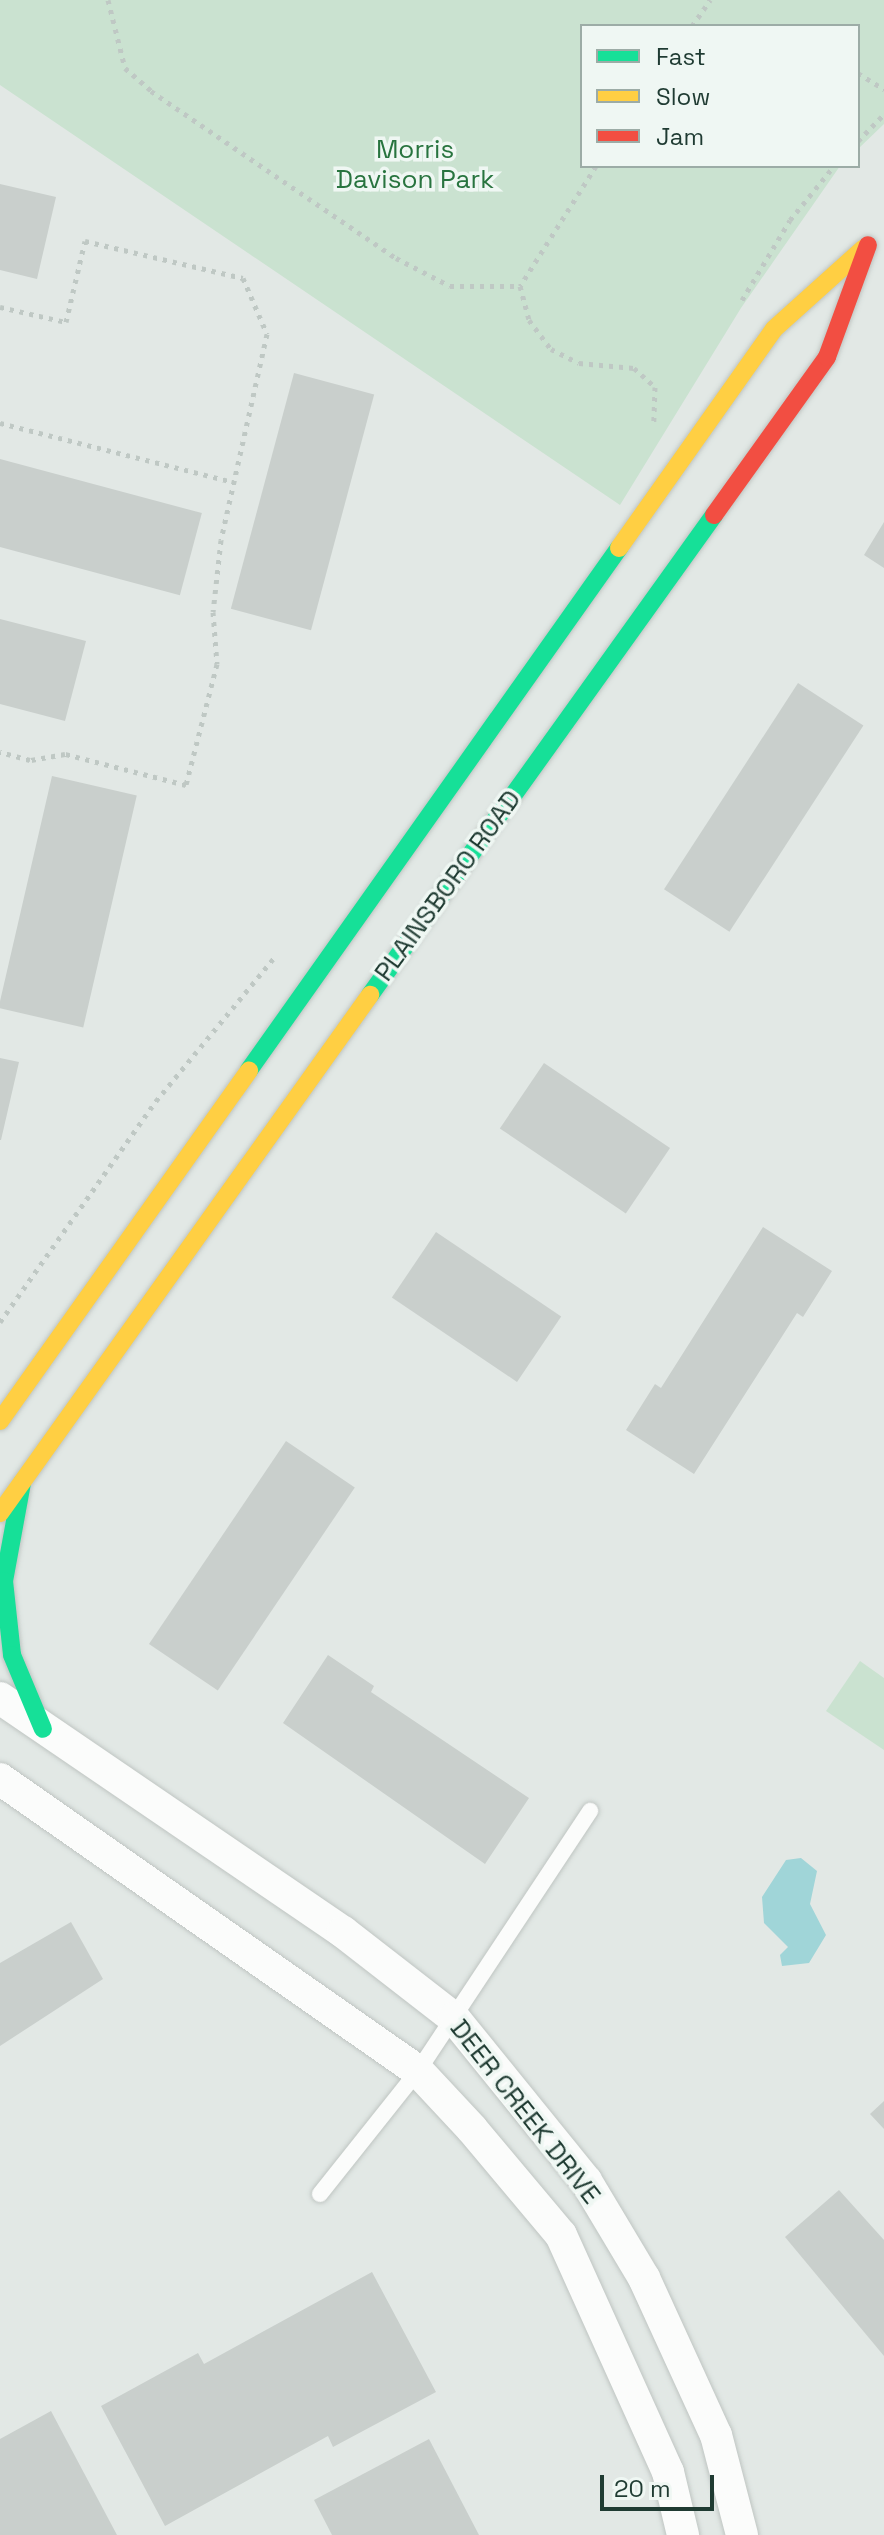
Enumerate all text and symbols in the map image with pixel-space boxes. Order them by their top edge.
legend [580,24,860,168]
text: Fast [656,41,706,72]
text: Slow [656,81,710,112]
text: Jam [656,121,704,152]
park label: Morris Davison Park [336,134,494,196]
street label: PLAINSBORO ROAD [368,785,528,987]
street label: DEER CREEK DRIVE [443,2014,607,2210]
scale bar [604,2459,718,2509]
text: 20 m [614,2473,671,2504]

